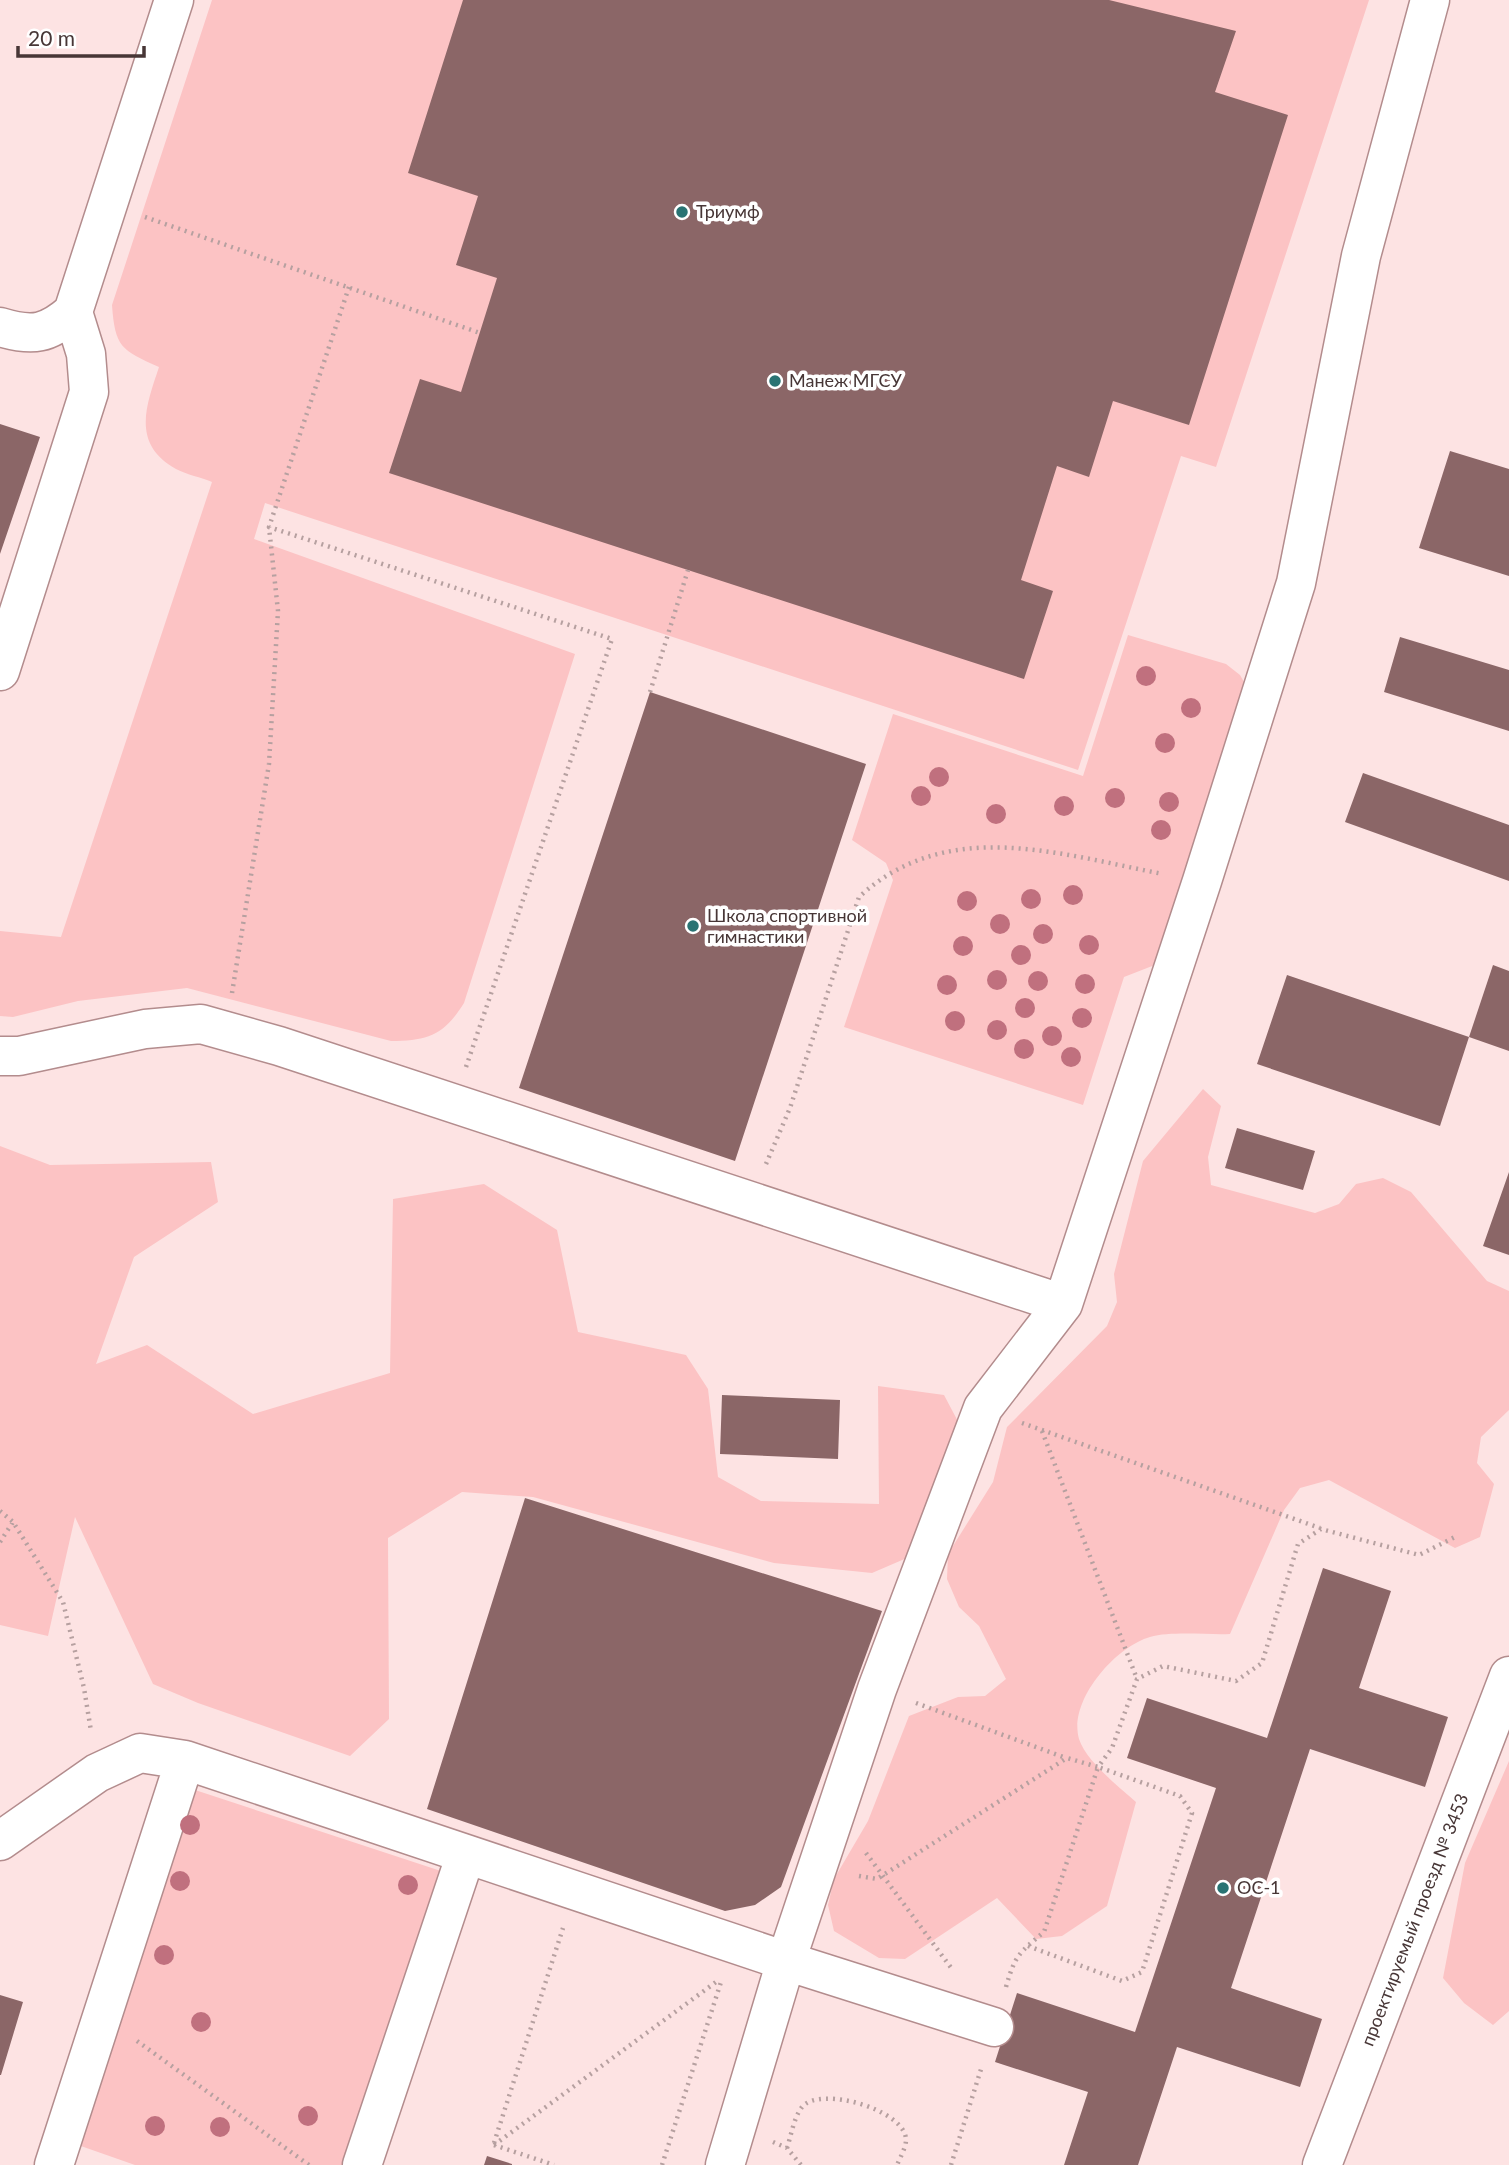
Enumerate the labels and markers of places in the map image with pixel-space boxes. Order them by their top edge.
place label: Триумф [696,200,760,222]
marker: Триумф [674,204,690,220]
place label: Манеж МГСУ [789,369,903,391]
marker: Манеж МГСУ [767,373,783,389]
place label: Школа спортивной гимнастики [707,904,867,947]
marker: Школа спортивной гимнастики [685,918,701,934]
place label: ОС-1 [1237,1876,1281,1898]
marker: ОС-1 [1215,1880,1231,1896]

